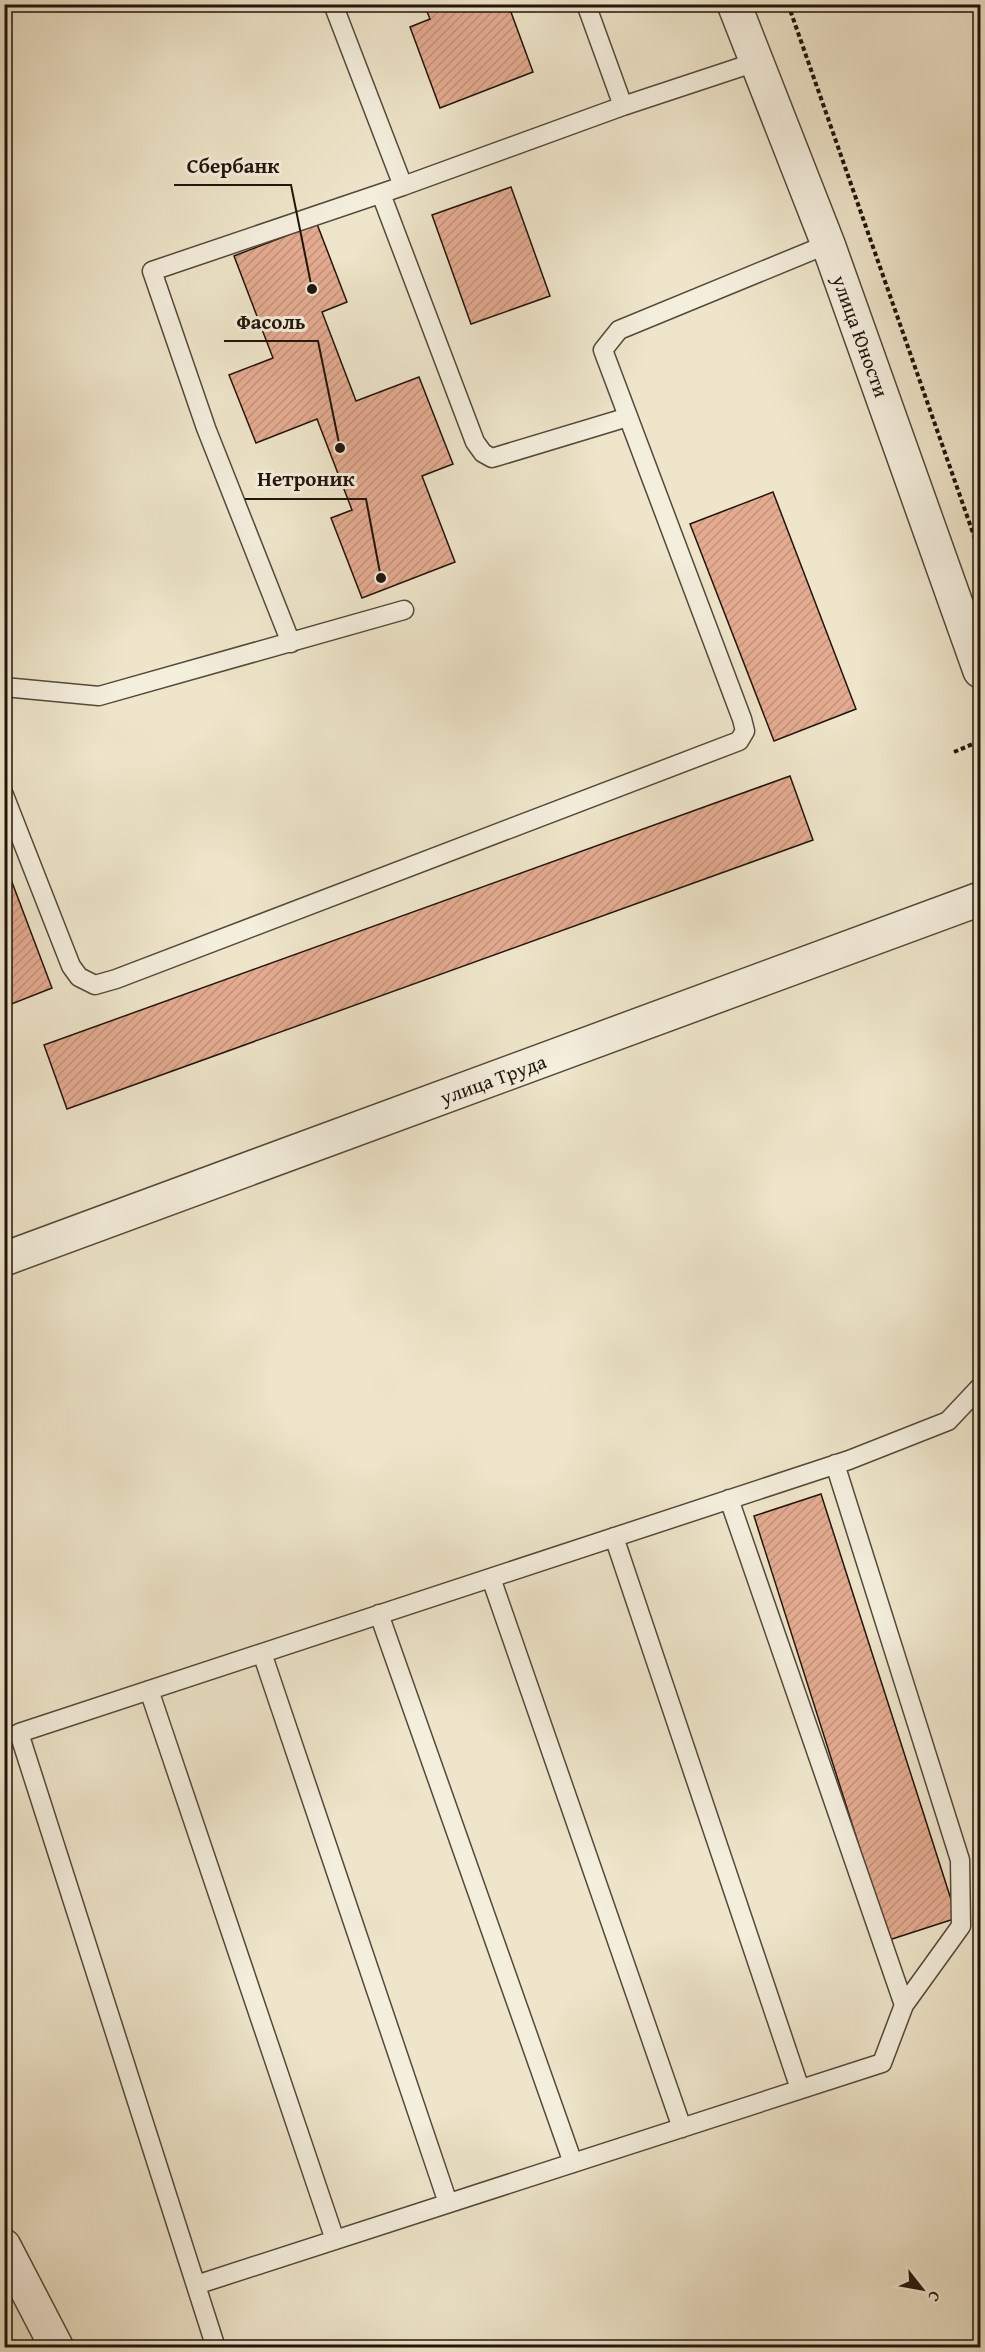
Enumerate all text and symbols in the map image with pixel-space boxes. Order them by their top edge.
callout: Сбербанк [174,146,291,185]
text: Сбербанк [187,150,280,181]
street label: улица Юности [825,270,897,401]
callout: Фасоль [224,302,318,341]
text: Фасоль [236,306,306,337]
callout: Нетроник [245,460,366,499]
text: Нетроник [257,463,356,494]
street label: улица Труда [435,1046,551,1112]
north arrow [892,2259,952,2319]
text: С [922,2287,947,2307]

